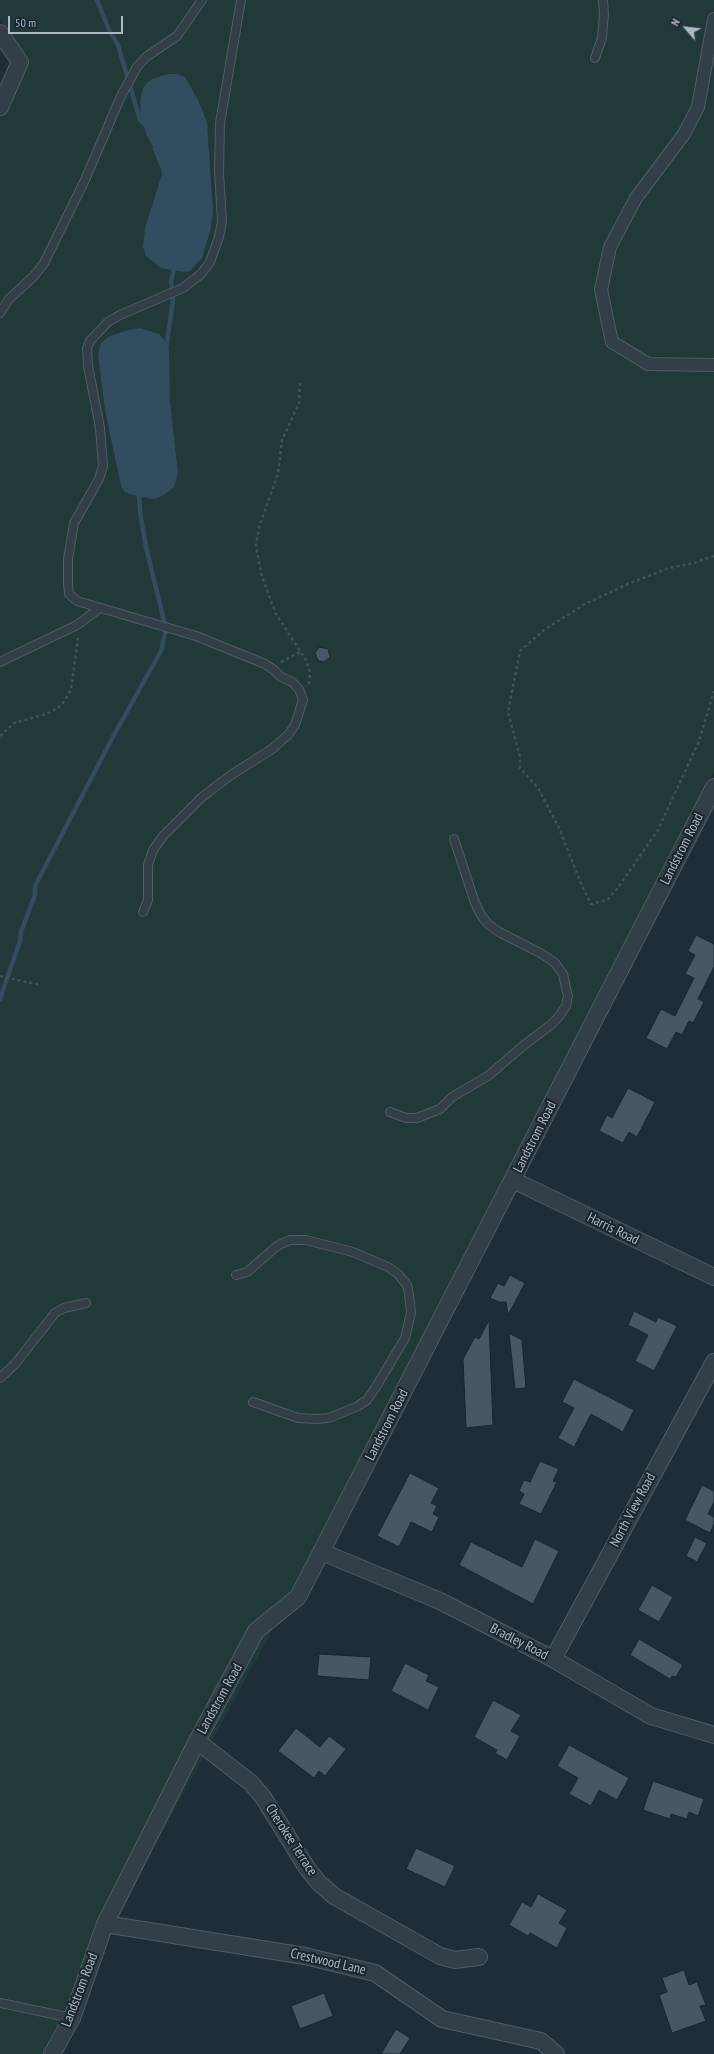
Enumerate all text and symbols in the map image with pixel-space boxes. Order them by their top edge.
scale bar [10,8,125,34]
north arrow [666,8,706,48]
text: 50 m [15,15,36,30]
text: N [668,16,683,28]
street label: Landstrom Road [657,811,707,887]
street label: Landstrom Road [510,1099,560,1175]
street label: Harris Road [584,1209,642,1249]
street label: Landstrom Road [362,1387,412,1463]
street label: North View Road [607,1470,659,1550]
street label: Bradley Road [487,1620,551,1664]
street label: Landstrom Road [194,1661,246,1737]
street label: Cherokee Terrace [262,1801,320,1879]
street label: Crestwood Lane [289,1945,367,1979]
street label: Landstrom Road [58,1951,102,2029]

